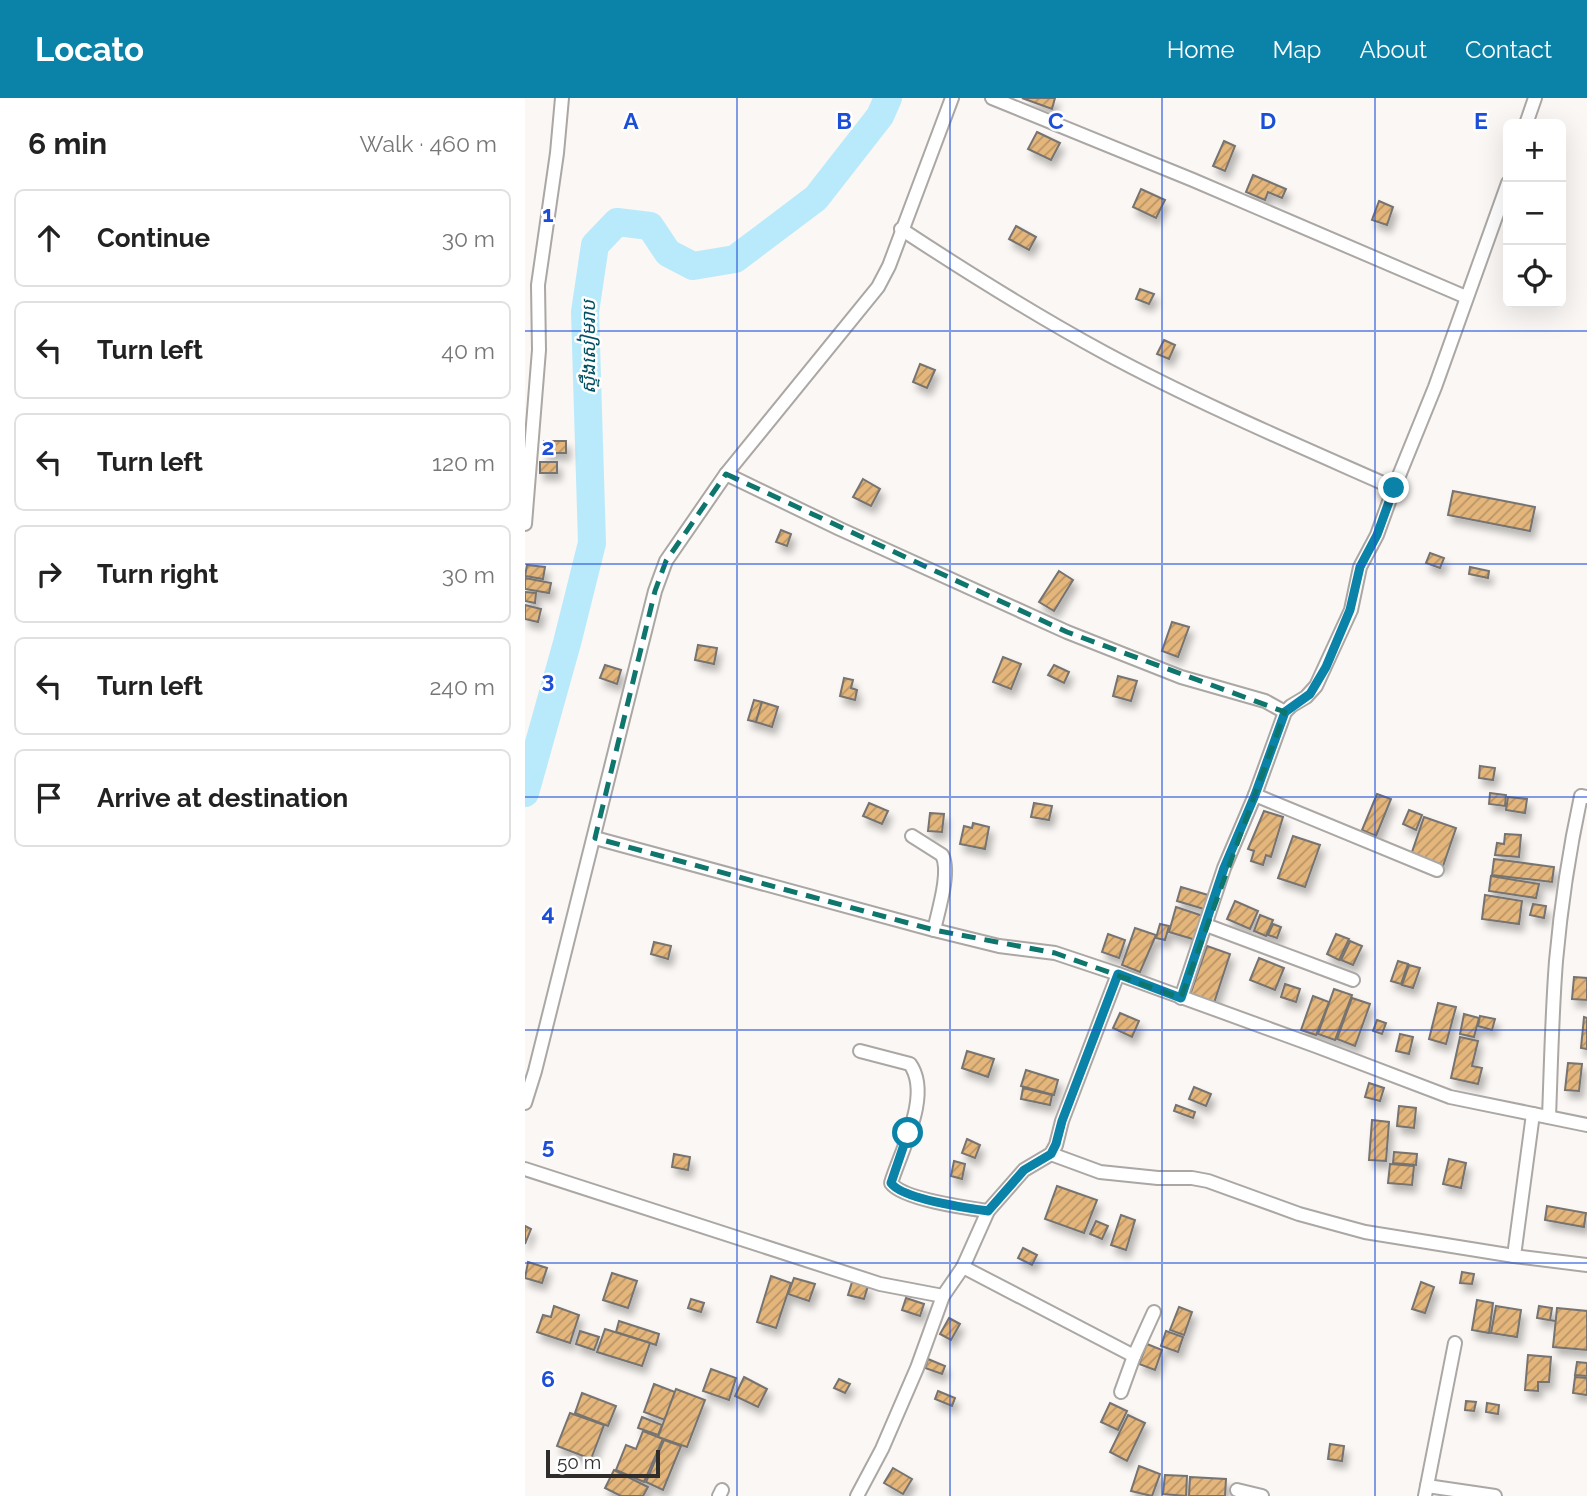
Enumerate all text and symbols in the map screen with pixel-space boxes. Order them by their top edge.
text: Locato [35,30,144,69]
text: Home [1167,35,1235,64]
text: Map [1273,35,1321,64]
text: About [1359,35,1427,64]
text: Contact [1465,35,1552,64]
text: A [623,107,639,134]
text: B [836,107,852,134]
text: C [1048,107,1064,134]
text: D [1260,107,1276,134]
text: E [1474,107,1488,134]
map controls [1503,119,1566,308]
button: + [1503,119,1566,182]
text: 6 min [28,126,107,161]
text: Walk · 460 m [360,130,497,157]
button: − [1503,182,1566,245]
text: 1 [542,200,554,227]
icon: ahead [30,219,68,257]
text: Continue [97,223,210,253]
text: 30 m [442,225,495,252]
button: locate [1503,245,1566,308]
water label: ស្ទឹងសៀមរាប [576,298,600,394]
icon: left [30,331,68,369]
text: Turn left [97,335,203,365]
text: 40 m [441,337,495,364]
text: 2 [542,433,554,460]
icon: left [30,443,68,481]
text: Turn left [97,447,203,477]
text: 120 m [432,449,495,476]
route end [1378,472,1409,503]
icon: right [30,555,68,593]
text: Turn right [97,559,218,589]
text: 30 m [442,561,495,588]
text: 3 [542,666,554,693]
icon: left [30,667,68,705]
text: Turn left [97,671,203,701]
text: 240 m [429,673,495,700]
icon: arrive [30,779,68,817]
text: Arrive at destination [97,783,348,813]
text: 4 [541,899,555,926]
route start [892,1117,923,1148]
text: 5 [542,1132,555,1159]
text: 6 [541,1365,555,1392]
scale bar [546,1447,660,1479]
text: 50 m [557,1451,601,1473]

